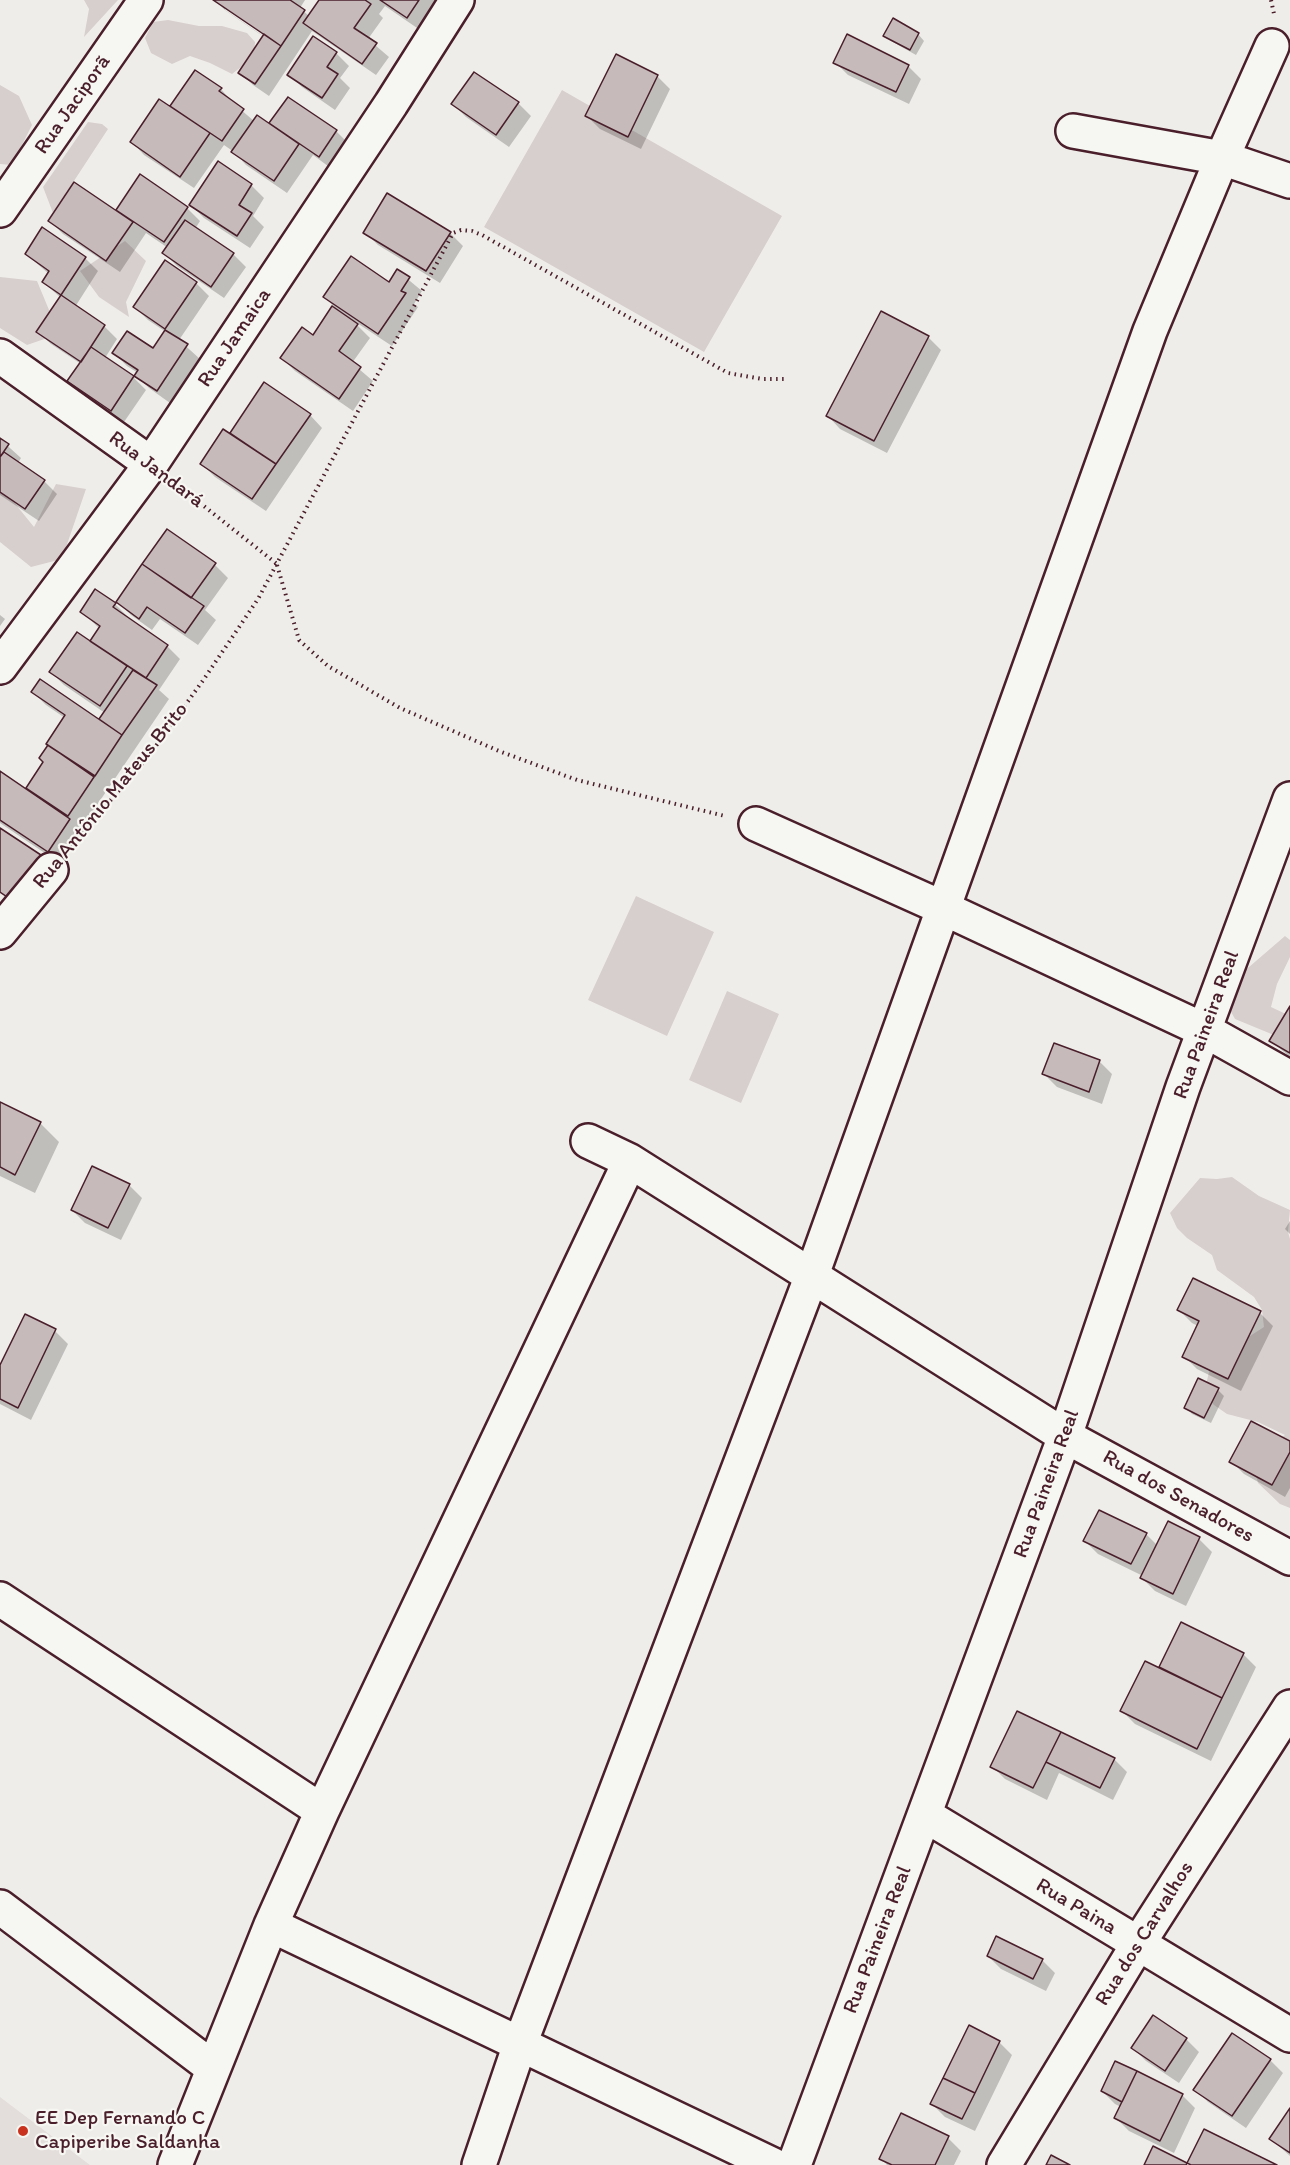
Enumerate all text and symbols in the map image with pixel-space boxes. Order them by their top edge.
street label: Rua Jaciporã [30,50,116,160]
street label: Rua Jamaica [193,284,277,392]
street label: Rua Jandará [103,426,209,514]
street label: Rua Antônio Mateus Brito [28,698,194,894]
street label: Rua Paineira Real [1168,947,1246,1103]
street label: Rua Paineira Real [1008,1406,1086,1562]
street label: Rua dos Senadores [1098,1445,1258,1549]
street label: Rua dos Carvalhos [1090,1857,1200,2011]
street label: Rua Paineira Real [838,1863,918,2017]
street label: Rua Paina [1031,1873,1121,1941]
place label: EE Dep Fernando C Capiperibe Saldanha [35,2106,220,2156]
marker: EE Dep Fernando C Capiperibe Saldanha [16,2124,30,2138]

